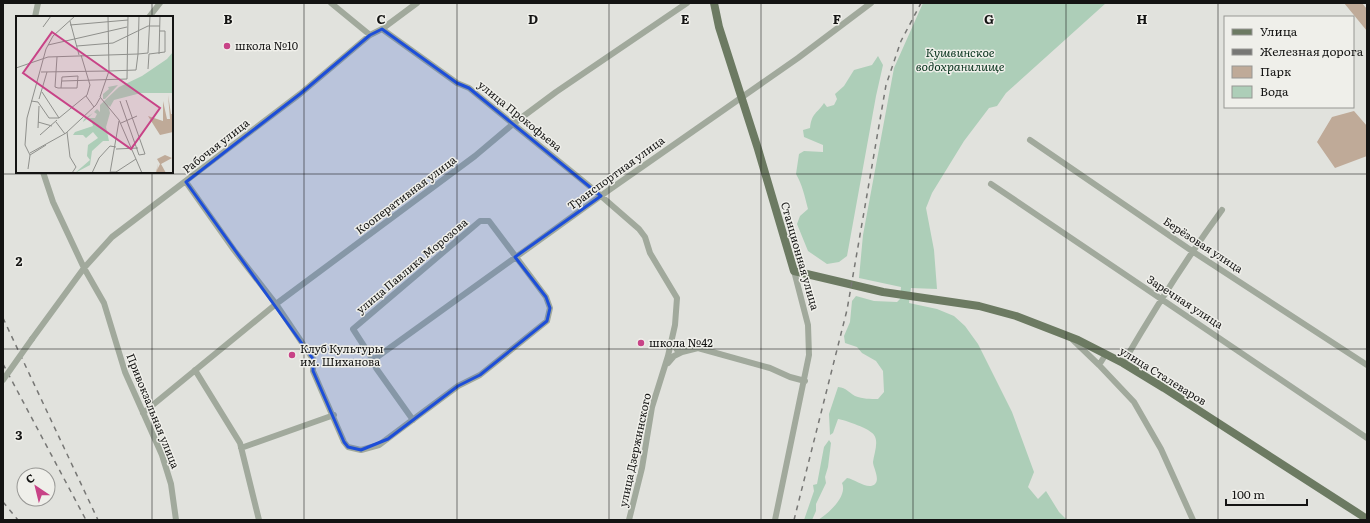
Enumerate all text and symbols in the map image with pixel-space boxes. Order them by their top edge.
text: B [224,9,233,28]
text: C [376,9,386,28]
text: D [528,9,538,28]
text: E [681,9,690,28]
text: F [833,9,841,28]
text: G [984,9,994,28]
text: H [1137,9,1148,28]
inset map [16,16,173,173]
legend [1224,16,1354,108]
text: Улица [1260,22,1298,40]
place label: школа №10 [235,37,298,53]
marker: школа №10 [222,41,232,51]
text: Железная дорога [1260,42,1364,60]
water label: Кушвинское водохранилище [916,43,1005,75]
text: Парк [1260,62,1291,80]
street label: улица Прокофьева [475,76,566,154]
text: Вода [1260,82,1289,100]
street label: Рабочая улица [179,114,252,176]
street label: Транспортная улица [564,131,667,213]
street label: Кооперативная улица [352,151,459,237]
street label: Станционная улица [778,200,824,312]
street label: Берёзовая улица [1161,212,1247,276]
street label: улица Павлика Морозова [352,214,471,317]
text: 2 [16,251,23,270]
street label: Заречная улица [1144,271,1227,332]
place label: школа №42 [649,334,713,350]
marker: школа №42 [636,338,646,348]
place label: Клуб Культуры им. Шиханова [300,340,384,369]
street label: улица Сталеваров [1117,342,1210,408]
marker: Клуб Культуры им. Шиханова [287,350,297,360]
street label: Привокзальная улица [123,351,184,471]
street label: улица Дзержинского [614,391,654,508]
text: 3 [15,425,23,444]
north arrow [16,467,56,507]
text: С [22,469,38,487]
scale bar [1226,481,1307,507]
text: 100 m [1232,485,1265,503]

